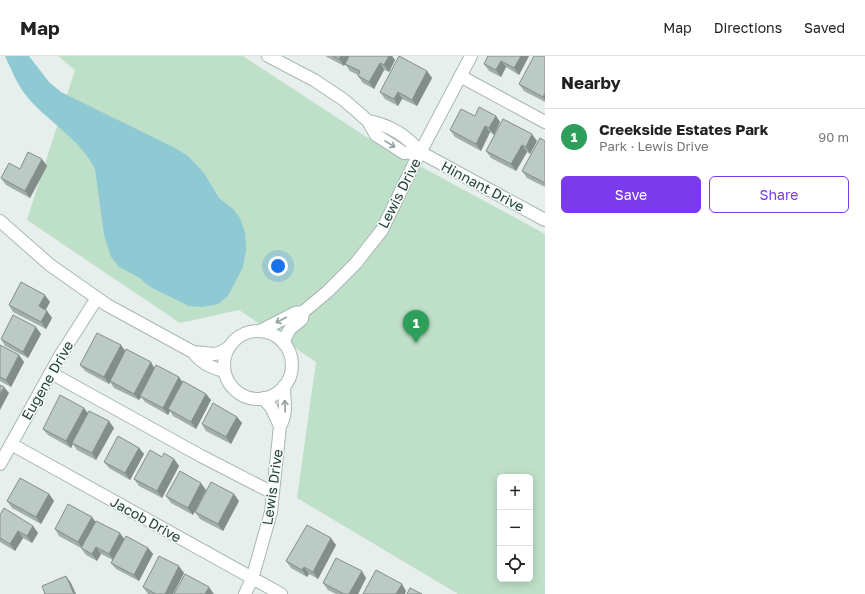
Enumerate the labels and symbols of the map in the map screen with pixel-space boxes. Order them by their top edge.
one-way arrow [384,140,395,148]
street label: Lewis Drive [374,155,424,231]
street label: Hinnant Drive [438,157,528,215]
your location [268,256,288,276]
pin: 1 [403,310,429,343]
one-way arrow [275,317,287,324]
street label: Eugene Drive [17,337,77,423]
one-way arrow [281,400,289,413]
street label: Lewis Drive [258,448,286,526]
street label: Jacob Drive [108,493,184,545]

